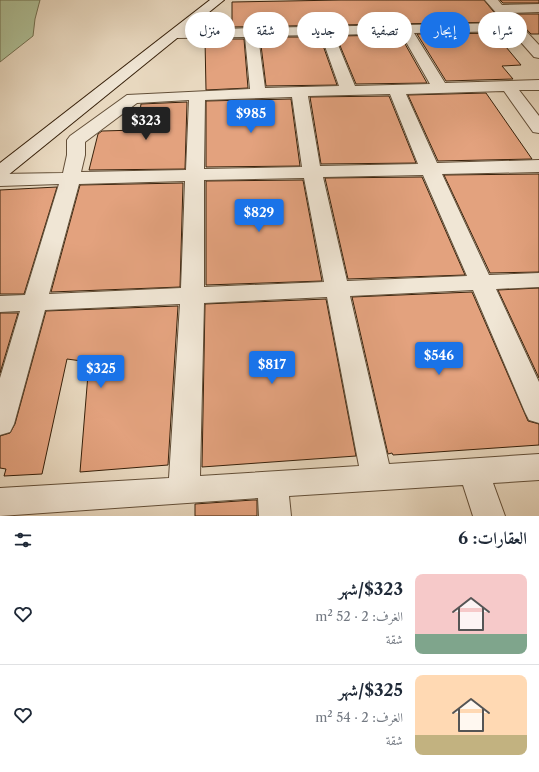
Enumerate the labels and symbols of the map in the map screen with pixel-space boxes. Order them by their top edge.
pin: $985 [227,100,275,134]
pin: $323 [122,107,170,141]
pin: $829 [235,199,283,233]
pin: $546 [415,342,463,376]
pin: $817 [248,351,296,385]
pin: $325 [77,355,125,389]

